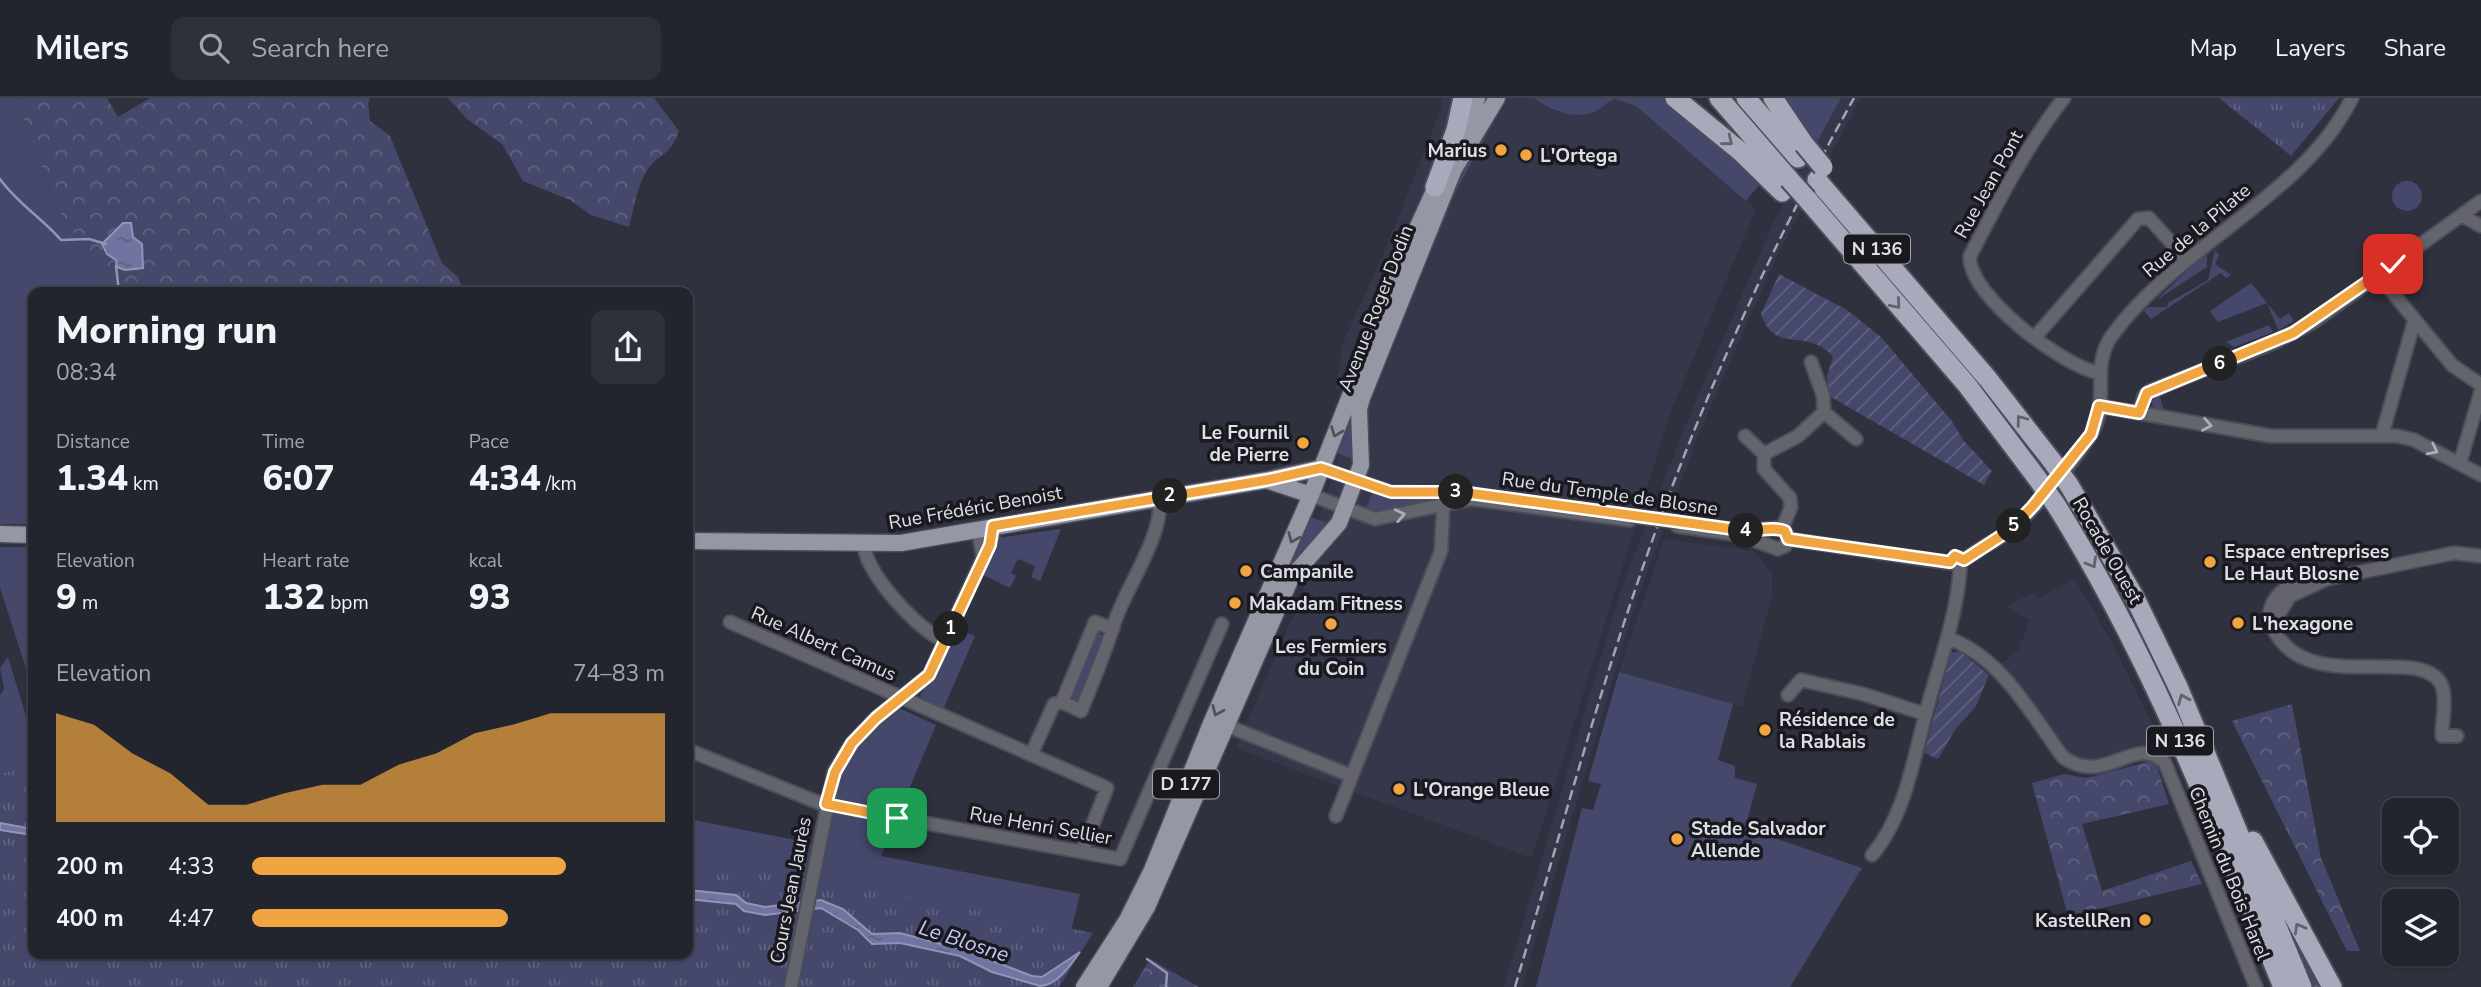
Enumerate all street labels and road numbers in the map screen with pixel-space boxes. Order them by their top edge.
street label: Rue Jean Pont [1948,125,2029,243]
street label: Rue de la Pilate [2137,178,2256,284]
street label: Avenue Roger Dodin [1332,221,1420,395]
road number: N 136 [1844,234,1910,264]
street label: Rue du Temple de Blosne [1500,466,1720,522]
street label: Rue Frédéric Benoist [886,480,1064,536]
street label: Rocade Ouest [2066,492,2148,609]
street label: Rue Albert Camus [747,600,900,688]
road number: N 136 [2147,726,2213,756]
road number: D 177 [1153,770,1219,798]
street label: Chemin du Bois Harel [2182,783,2276,965]
street label: Rue Henri Sellier [968,801,1114,851]
street label: Cours Jean Jaurès [764,815,818,966]

